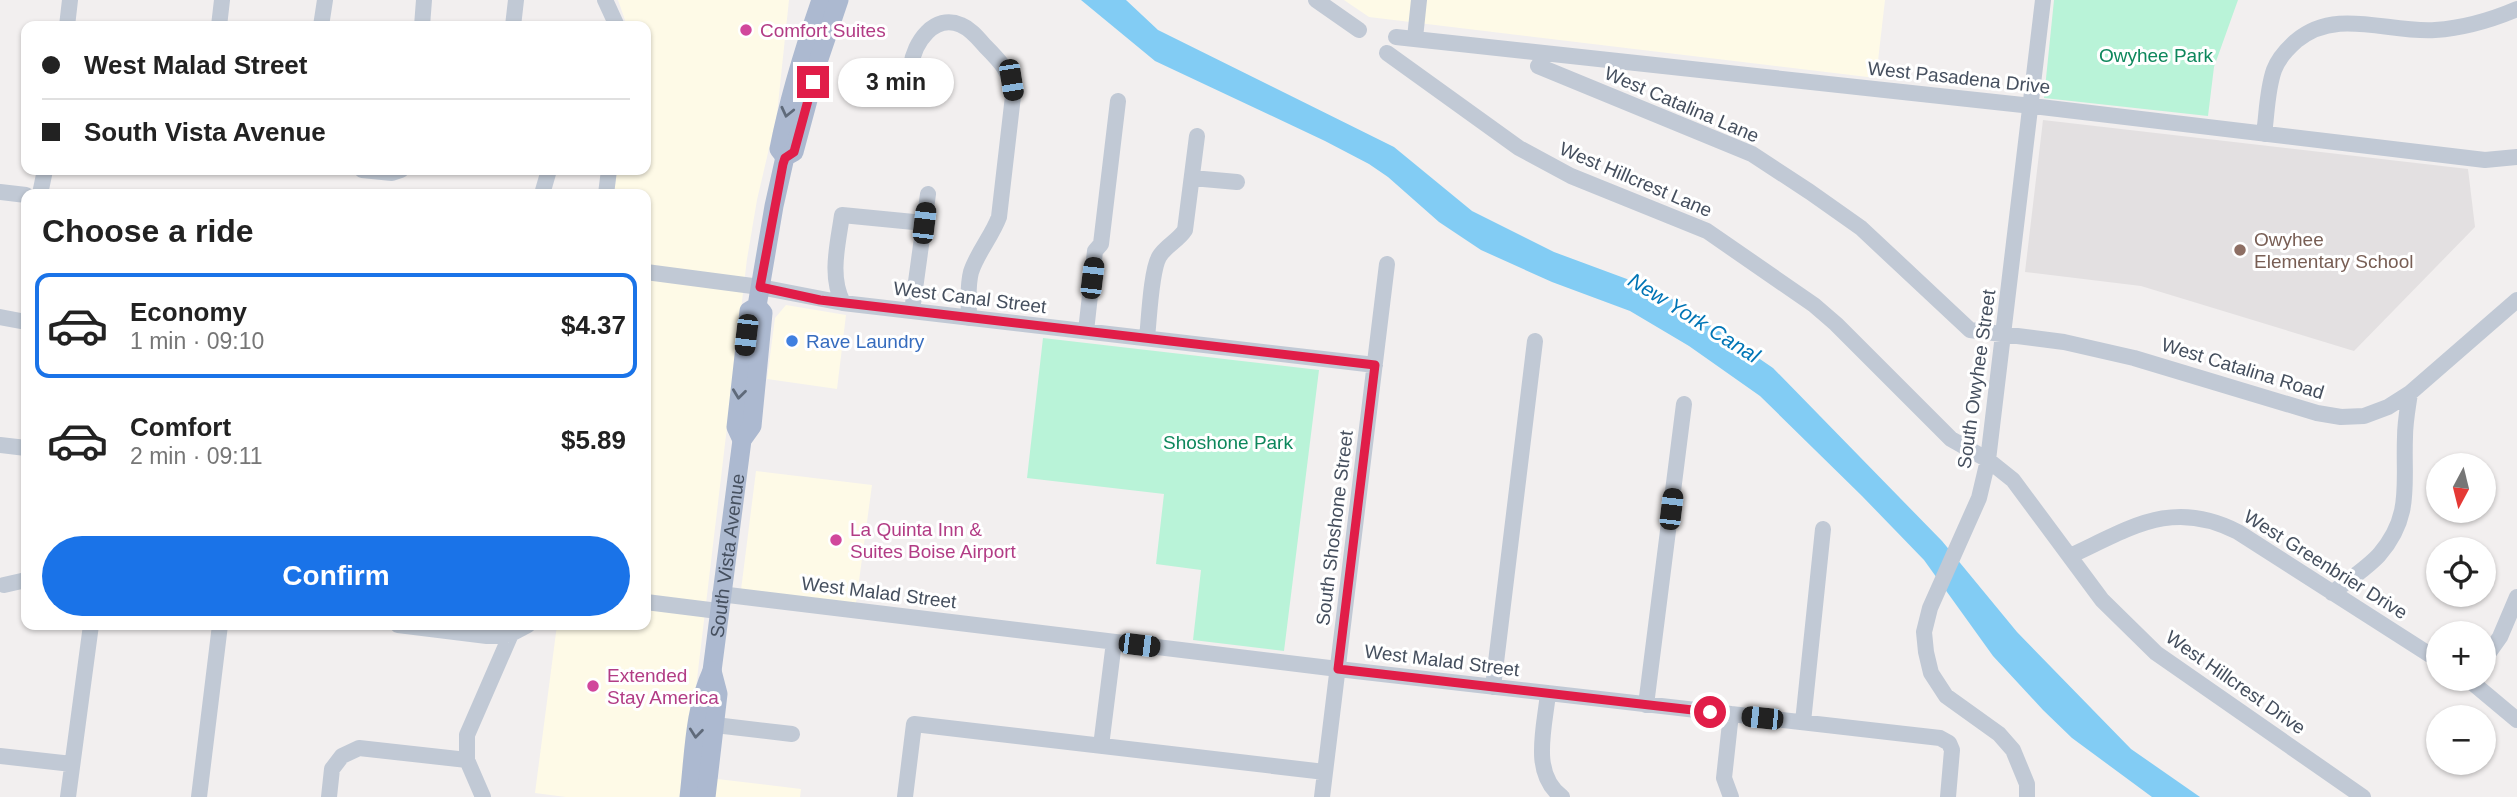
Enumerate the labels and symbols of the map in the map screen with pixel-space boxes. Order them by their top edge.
place label: Comfort Suites [760,20,886,41]
marker: Comfort Suites [738,22,754,38]
park label: Owyhee Park [2099,45,2214,66]
callout: 3 min [838,57,953,106]
street label: West Pasadena Drive [1867,57,2051,98]
car [998,58,1025,102]
street label: West Catalina Lane [1602,62,1762,146]
route end [797,66,829,98]
one-way arrow [780,106,795,118]
street label: West Hillcrest Lane [1557,138,1715,221]
car [912,201,937,245]
place label: Owyhee Elementary School [2254,229,2413,272]
marker: Owyhee Elementary School [2232,242,2248,258]
car [1080,256,1105,300]
water label: New York Canal [1624,268,1765,368]
street label: West Canal Street [892,278,1048,317]
street label: South Owyhee Street [1954,287,2000,470]
car [734,313,759,357]
place label: Rave Laundry [806,331,925,352]
marker: Rave Laundry [784,333,800,349]
street label: West Catalina Road [2159,334,2327,403]
one-way arrow [731,388,746,399]
street label: South Shoshone Street [1312,429,1357,627]
park label: Shoshone Park [1163,432,1293,453]
north arrow [2426,453,2496,523]
street label: South Vista Avenue [706,472,749,639]
car [1659,487,1684,531]
street label: West Greenbrier Drive [2240,506,2411,623]
place label: La Quinta Inn & Suites Boise Airport [850,519,1017,562]
marker: La Quinta Inn & Suites Boise Airport [828,532,844,548]
street label: West Malad Street [800,573,958,613]
street label: West Hillcrest Drive [2162,626,2309,738]
car [1117,632,1162,658]
street label: West Malad Street [1363,641,1521,681]
place label: Extended Stay America [607,665,719,708]
marker: Extended Stay America [585,678,601,694]
route start [1694,696,1726,728]
car [1741,705,1784,731]
one-way arrow [689,728,704,739]

